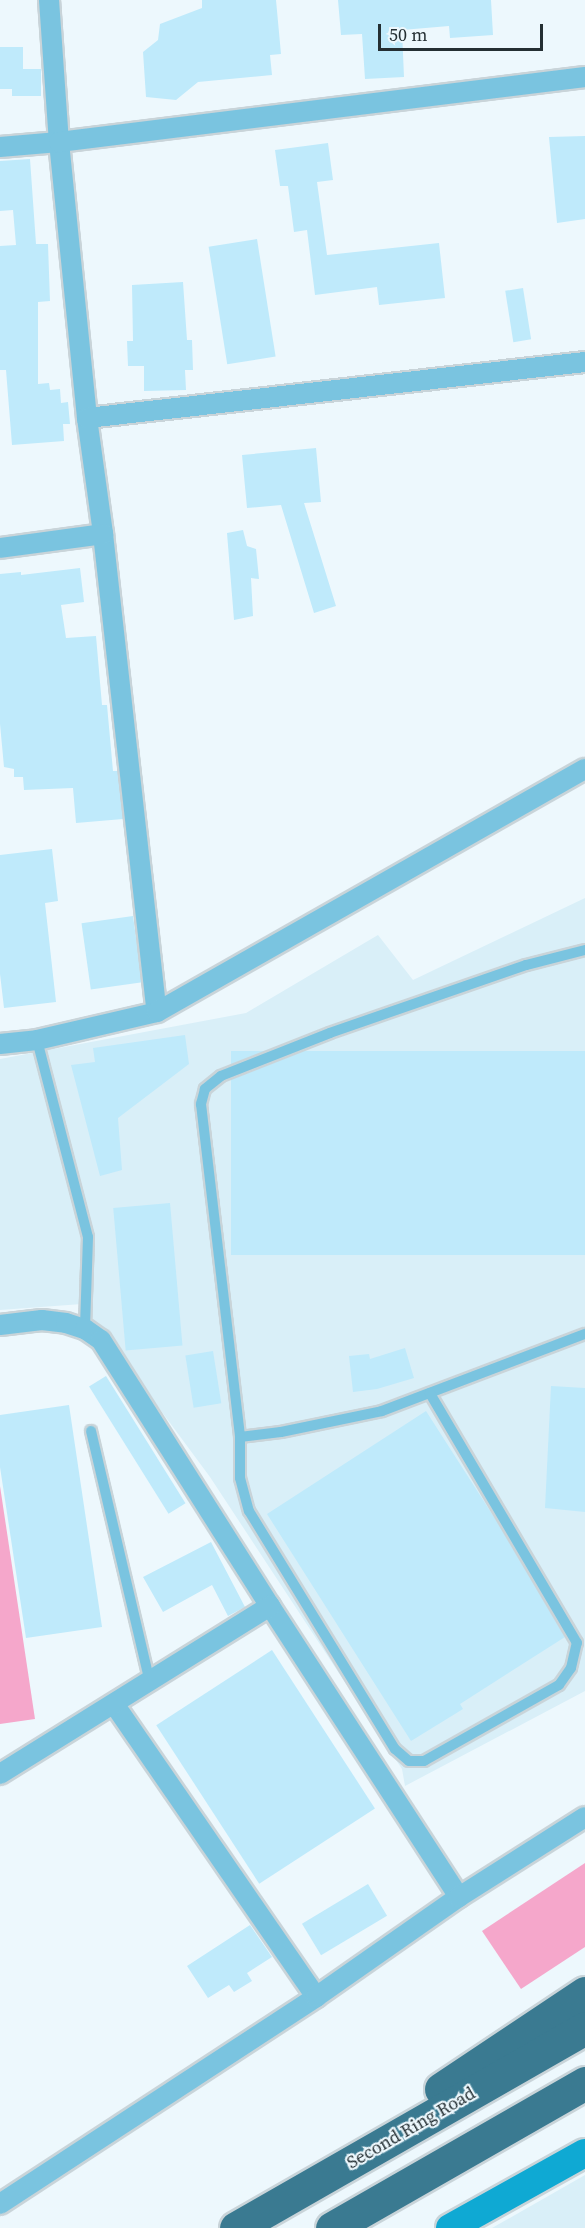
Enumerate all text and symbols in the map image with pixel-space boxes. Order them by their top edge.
scale bar [381,12,546,50]
text: 50 m [389,22,427,47]
street label: Second Ring Road [343,2082,479,2174]

